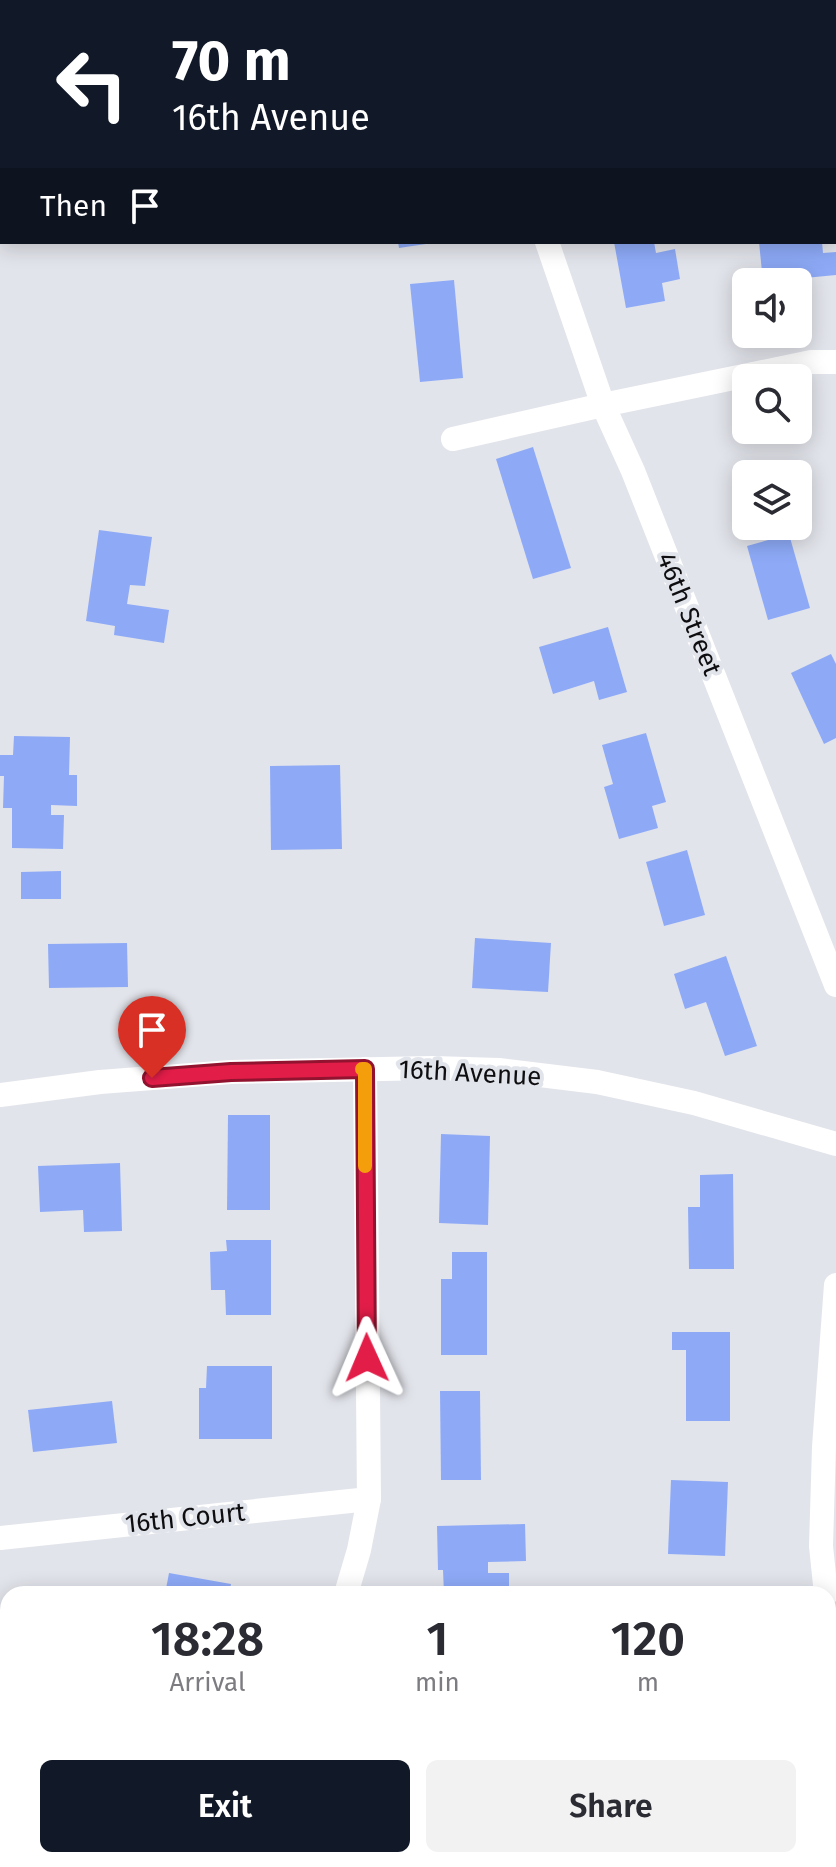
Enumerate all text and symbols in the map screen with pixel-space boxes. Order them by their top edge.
text: 70 m [172,28,291,95]
icon: left [40,32,144,136]
text: 16th Avenue [172,96,370,140]
icon: arrive [123,184,167,228]
text: Then [40,188,107,224]
map controls [732,268,812,540]
button: sound [732,268,812,348]
button: search [732,364,812,444]
button: layers [732,460,812,540]
street label: 46th Street [650,548,728,681]
pin [118,996,186,1078]
icon: arrive [130,1008,174,1052]
street label: 16th Avenue [398,1054,542,1092]
position arrow [325,1316,409,1400]
street label: 16th Court [124,1496,247,1540]
text: 18:28 [151,1610,264,1668]
text: 1 [426,1610,448,1668]
text: 120 [611,1610,685,1668]
text: Arrival [169,1667,246,1698]
text: min [415,1667,460,1698]
text: m [637,1667,659,1698]
button: Exit [40,1760,410,1852]
button: Share [426,1760,796,1852]

